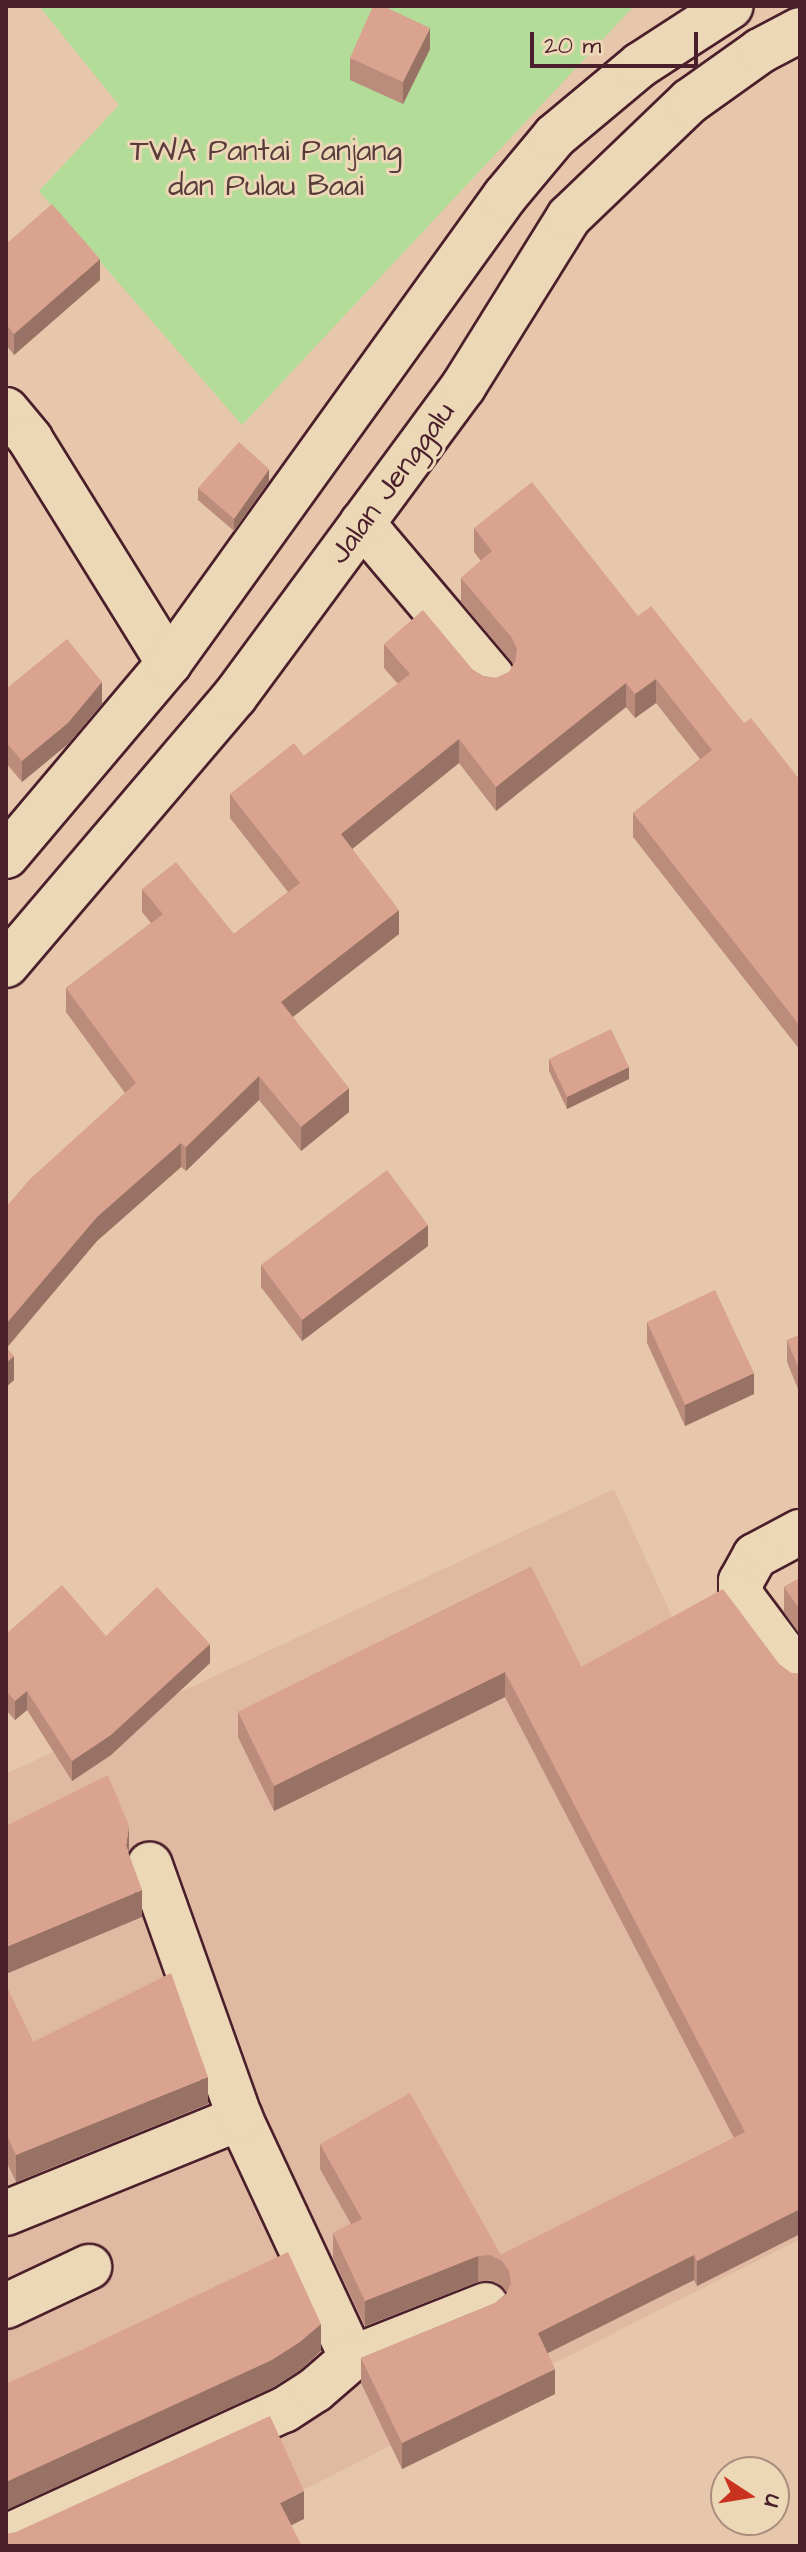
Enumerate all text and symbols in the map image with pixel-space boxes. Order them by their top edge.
scale bar [534,16,702,66]
text: 20 m [544,29,601,63]
park label: TWA Pantai Panjang dan Pulau Baai [130,133,402,204]
street label: Jalan Jenggalu [321,395,463,571]
north arrow [710,2456,790,2536]
text: U [756,2491,788,2510]

